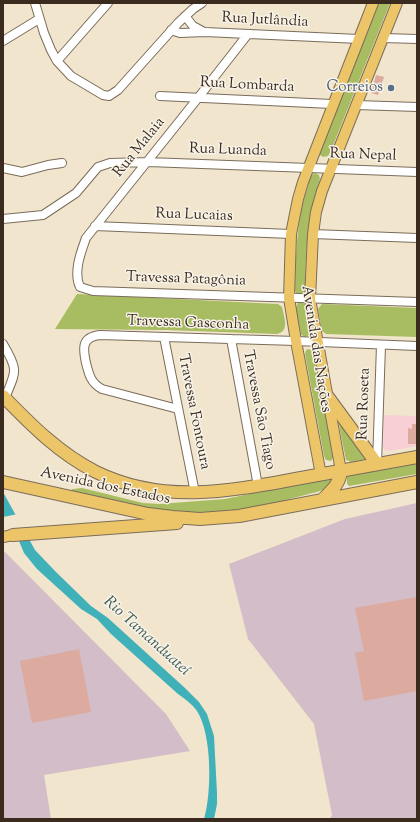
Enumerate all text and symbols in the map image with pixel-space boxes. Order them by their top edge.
street label: Rua Jutlândia [221,10,309,32]
street label: Rua Lombarda [199,75,295,97]
place label: Correios [327,79,383,97]
marker: Correios [386,83,396,93]
street label: Rua Malaia [110,114,170,182]
street label: Rua Luanda [189,141,267,161]
street label: Rua Nepal [329,146,397,166]
street label: Rua Lucaias [155,206,233,226]
street label: Travessa Patagônia [126,269,246,291]
street label: Avenida das Nações [296,284,334,414]
street label: Travessa Gasconha [126,313,250,335]
street label: Travessa São Tiago [238,349,278,471]
street label: Travessa Fontoura [173,353,213,471]
street label: Rua Roseta [355,367,375,441]
street label: Avenida dos Estados [38,464,172,510]
water label: Rio Tamanduateí [99,593,193,681]

